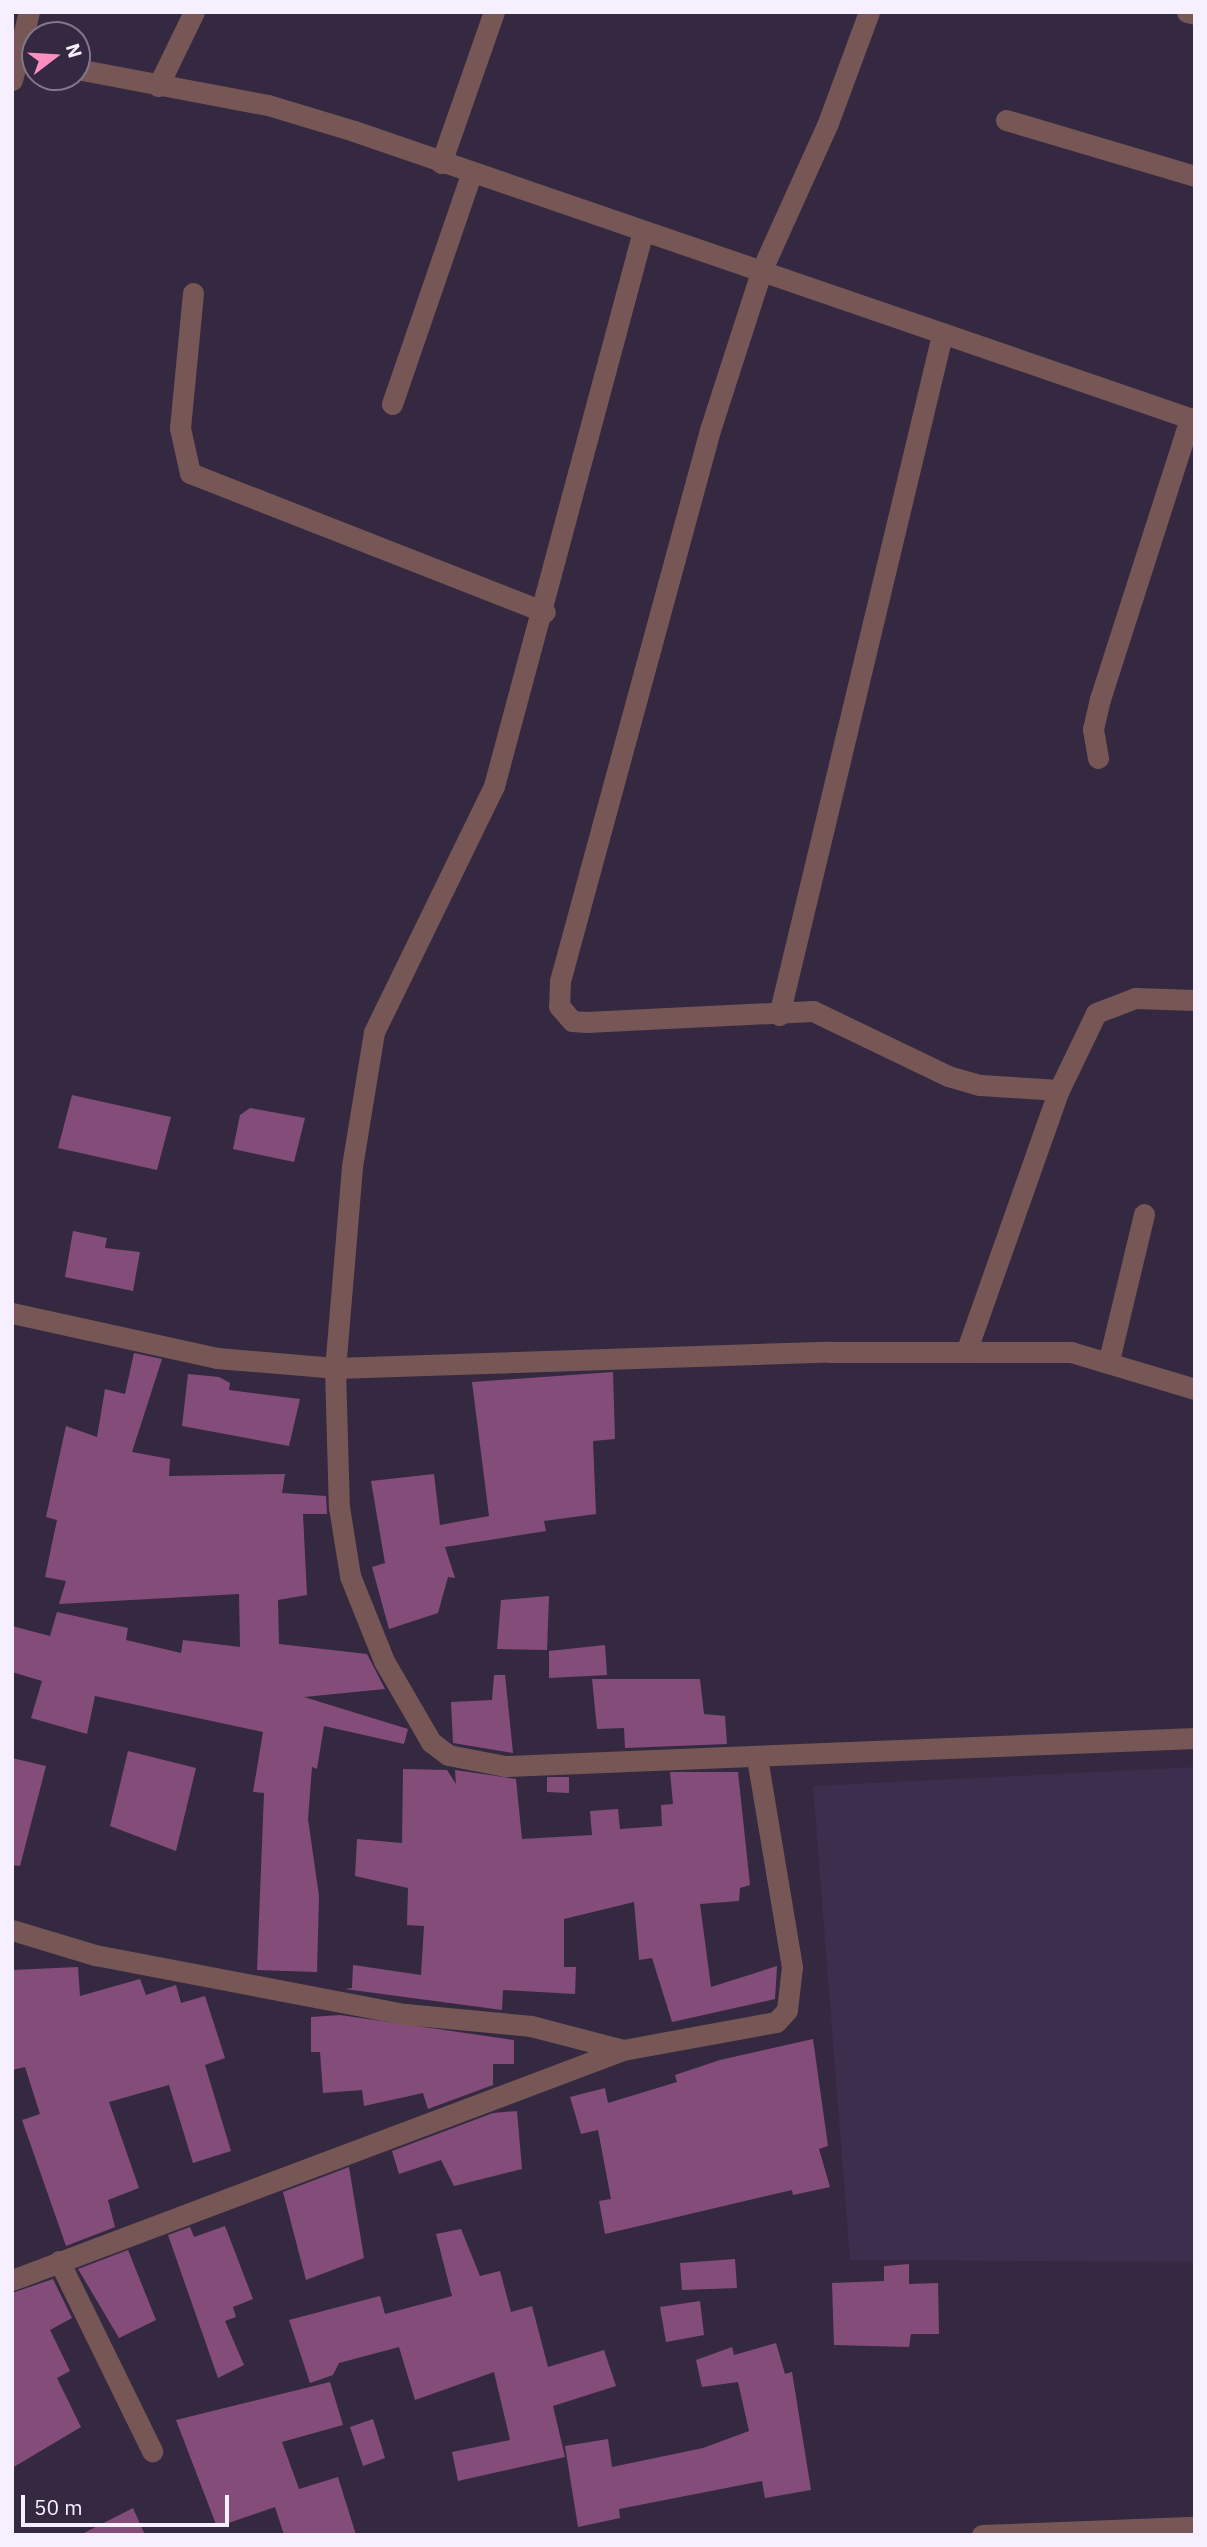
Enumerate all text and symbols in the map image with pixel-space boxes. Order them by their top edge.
north arrow [21,21,91,91]
text: N [61,40,88,61]
scale bar [24,2480,233,2524]
text: 50 m [34,2493,83,2521]

